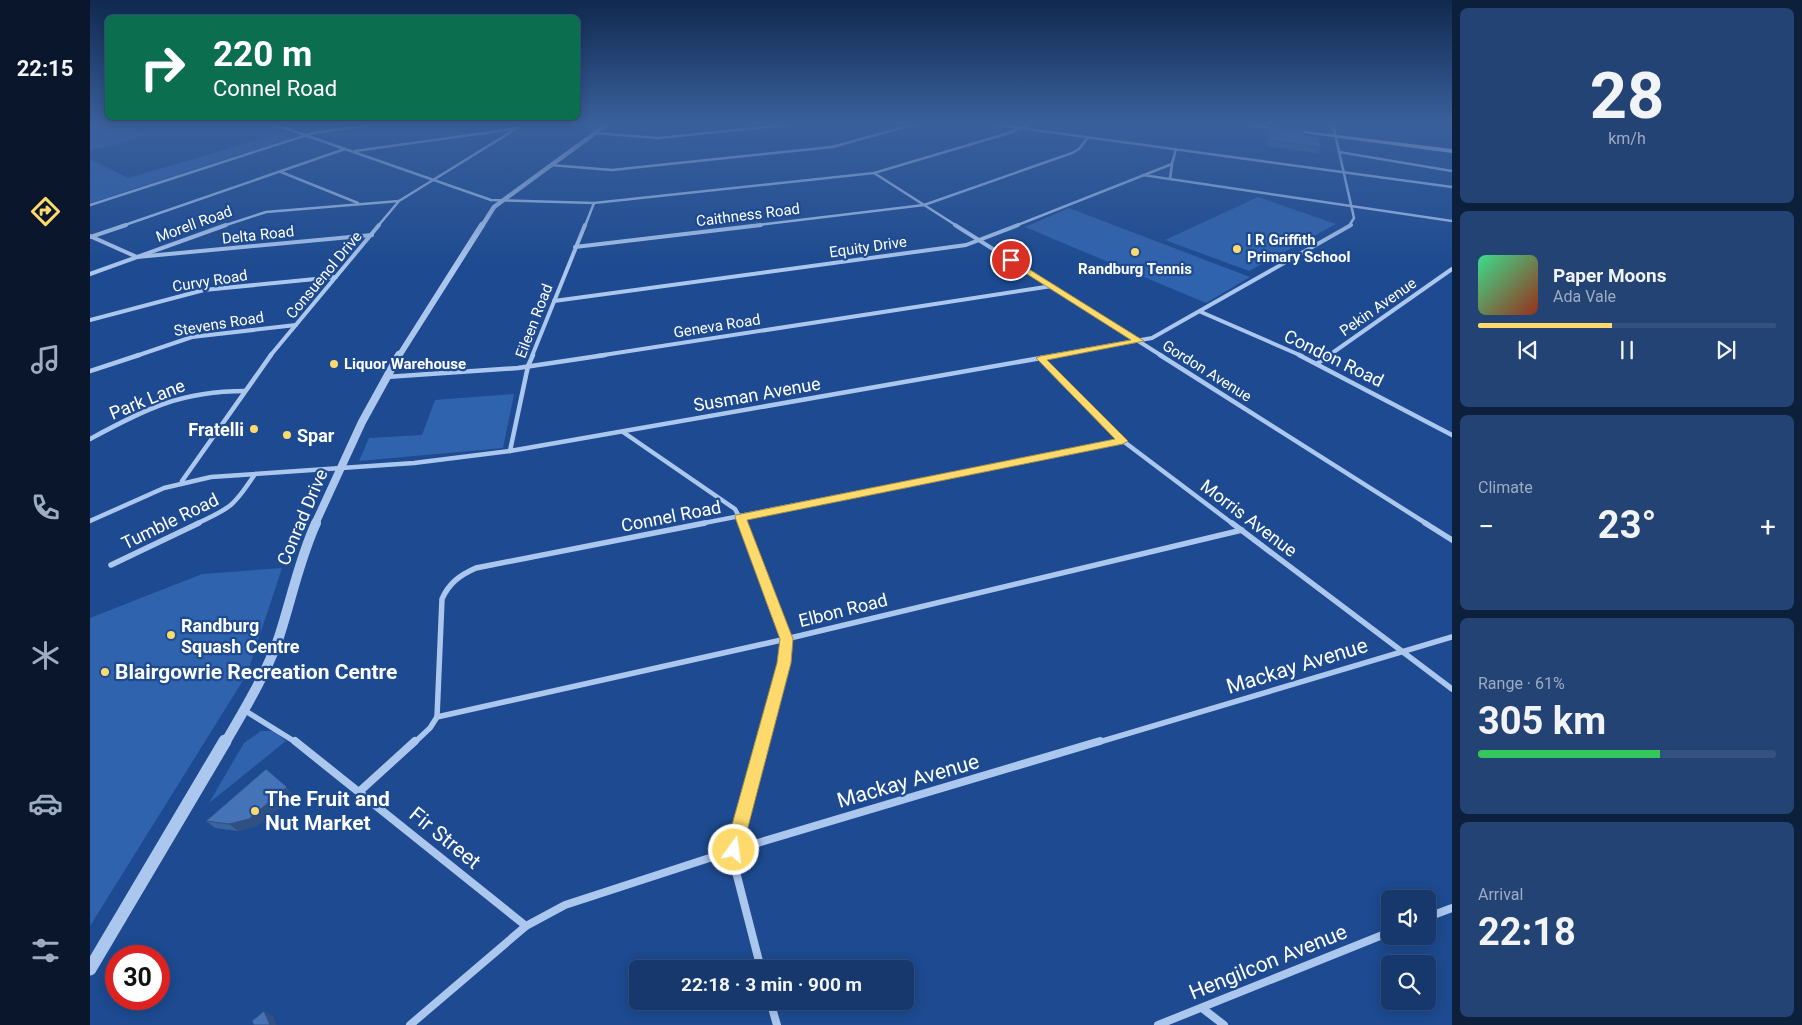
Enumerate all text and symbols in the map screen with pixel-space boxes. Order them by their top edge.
text: 220 m [213,34,312,75]
icon: right [130,35,195,100]
text: 22:15 [17,56,73,81]
text: 28 [1590,58,1664,134]
text: Connel Road [213,76,337,101]
text: km/h [1608,129,1646,148]
icon: directions [28,194,63,229]
street label: Caithness Road [695,200,801,230]
street label: Morell Road [153,202,235,246]
street label: Delta Road [221,222,295,248]
street label: Consuenol Drive [282,228,366,322]
place label: I R Griffith Primary School [1247,231,1350,266]
street label: Equity Drive [828,233,908,261]
pin [990,239,1032,281]
marker: I R Griffith Primary School [1231,243,1243,255]
icon: arrive [997,246,1025,274]
marker: Randburg Tennis [1129,246,1141,258]
place label: Randburg Tennis [1078,260,1192,278]
text: Paper Moons [1553,264,1666,287]
street label: Curvy Road [171,266,249,296]
street label: Pekin Avenue [1336,274,1420,340]
street label: Eileen Road [512,281,556,361]
text: Ada Vale [1553,287,1616,306]
street label: Stevens Road [173,308,265,340]
street label: Geneva Road [672,310,762,342]
street label: Condon Road [1281,325,1387,391]
street label: Gordon Avenue [1159,336,1255,406]
icon: previous [1514,336,1542,364]
icon: pause [1613,336,1641,364]
icon: next [1712,336,1740,364]
icon: music [28,342,63,377]
place label: Liquor Warehouse [344,355,466,373]
marker: Liquor Warehouse [328,358,340,370]
street label: Susman Avenue [692,372,822,416]
street label: Park Lane [106,374,188,424]
place label: Fratelli [188,419,244,440]
marker: Fratelli [248,423,260,435]
place label: Spar [297,425,335,446]
marker: Spar [281,429,293,441]
street label: Conrad Drive [272,466,332,568]
street label: Morris Avenue [1197,475,1301,561]
text: Climate [1478,478,1533,497]
street label: Tumble Road [118,488,222,554]
icon: phone [28,490,63,525]
street label: Connel Road [619,496,723,536]
text: 23° [1598,503,1656,547]
text: − [1478,510,1494,543]
text: + [1760,510,1776,543]
street label: Elbon Road [796,589,890,631]
place label: Randburg Squash Centre [181,615,300,657]
marker: Randburg Squash Centre [165,629,177,641]
street label: Mackay Avenue [1223,633,1371,699]
icon: climate [28,638,63,673]
place label: Blairgowrie Recreation Centre [115,660,397,684]
marker: Blairgowrie Recreation Centre [99,666,111,678]
text: Range · 61% [1478,674,1565,693]
text: 305 km [1478,699,1606,743]
street label: Mackay Avenue [834,749,982,813]
icon: car [28,786,63,821]
place label: The Fruit and Nut Market [265,787,390,835]
street label: Fir Street [405,802,485,874]
marker: The Fruit and Nut Market [249,805,261,817]
position arrow [707,823,759,875]
text: Arrival [1478,885,1523,904]
map controls [1381,890,1436,1010]
button: sound [1381,890,1436,945]
text: 22:18 [1478,910,1576,954]
street label: Hengilcon Avenue [1186,919,1350,1005]
icon: filters [28,933,63,968]
speed limit sign: 30 [105,945,170,1010]
button: search [1381,955,1436,1010]
text: 22:18 · 3 min · 900 m [681,973,862,996]

